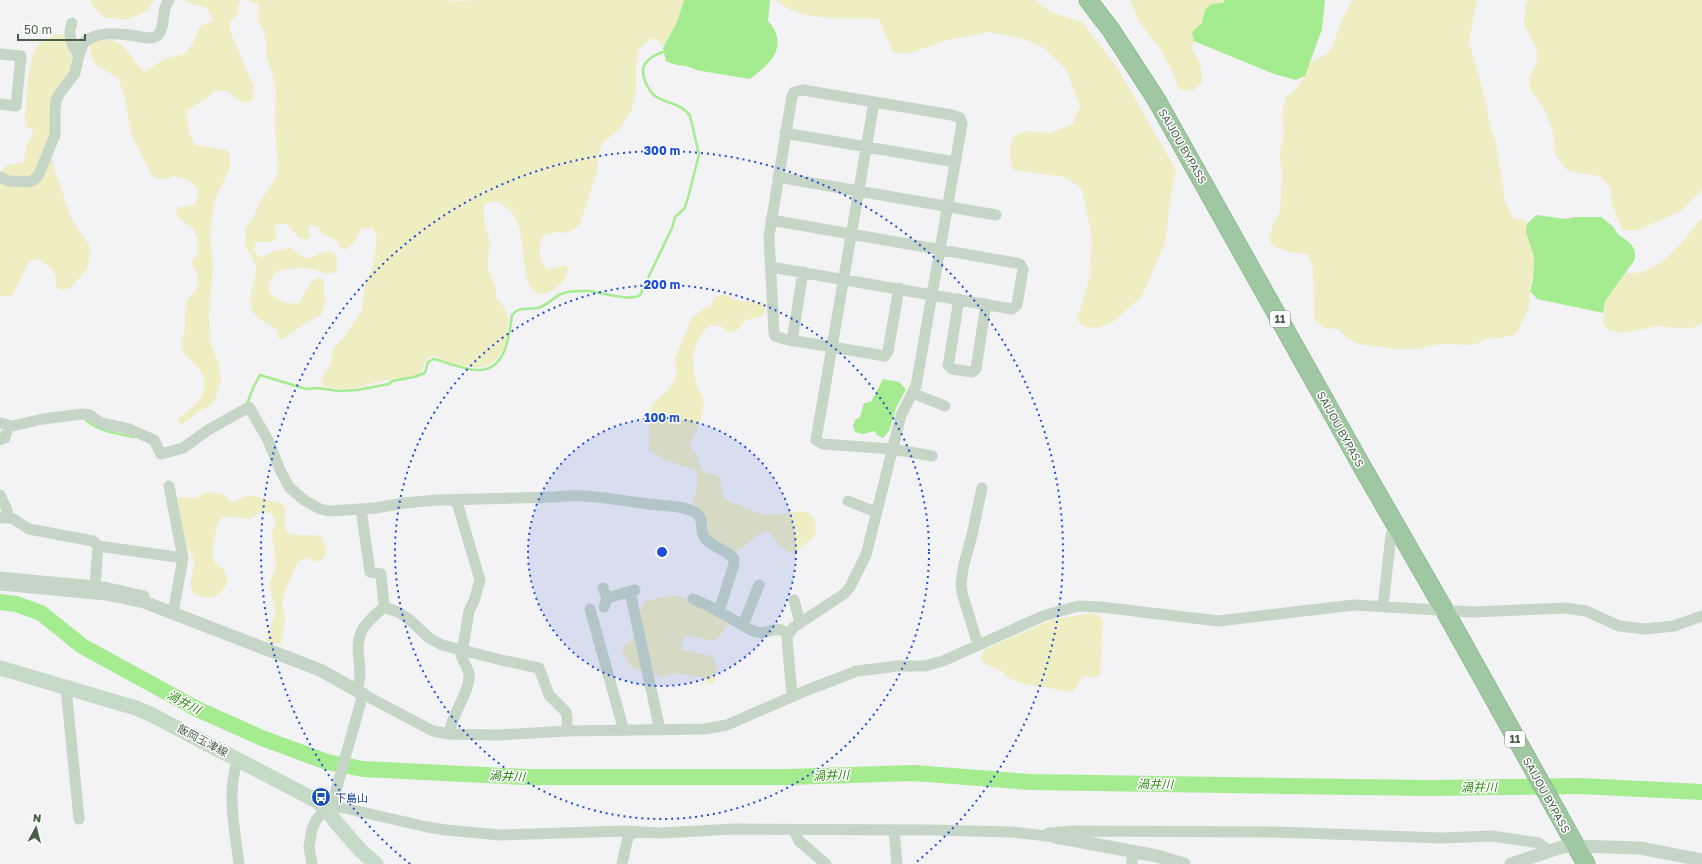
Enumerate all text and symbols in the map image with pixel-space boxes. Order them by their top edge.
scale bar [18,16,85,42]
text: 50 m [24,22,52,37]
street label: SAIJOU BYPASS [1156,106,1210,186]
text: 300 m [644,143,680,158]
text: 200 m [644,277,680,292]
road number: 11 [1270,311,1290,327]
street label: SAIJOU BYPASS [1315,389,1367,469]
text: 100 m [644,410,680,425]
centre of rings [655,545,669,559]
water label: 渦井川 [165,687,205,718]
street label: 飯岡玉津線 [176,721,230,759]
road number: 11 [1505,731,1525,747]
street label: SAIJOU BYPASS [1521,755,1573,835]
water label: 渦井川 [813,767,851,783]
water label: 渦井川 [489,768,527,785]
water label: 渦井川 [1137,776,1175,792]
water label: 渦井川 [1461,779,1499,795]
bus stop icon: 下島山 [310,786,332,808]
place label: 下島山 [335,791,368,804]
north arrow [16,808,56,848]
text: N [32,811,42,825]

